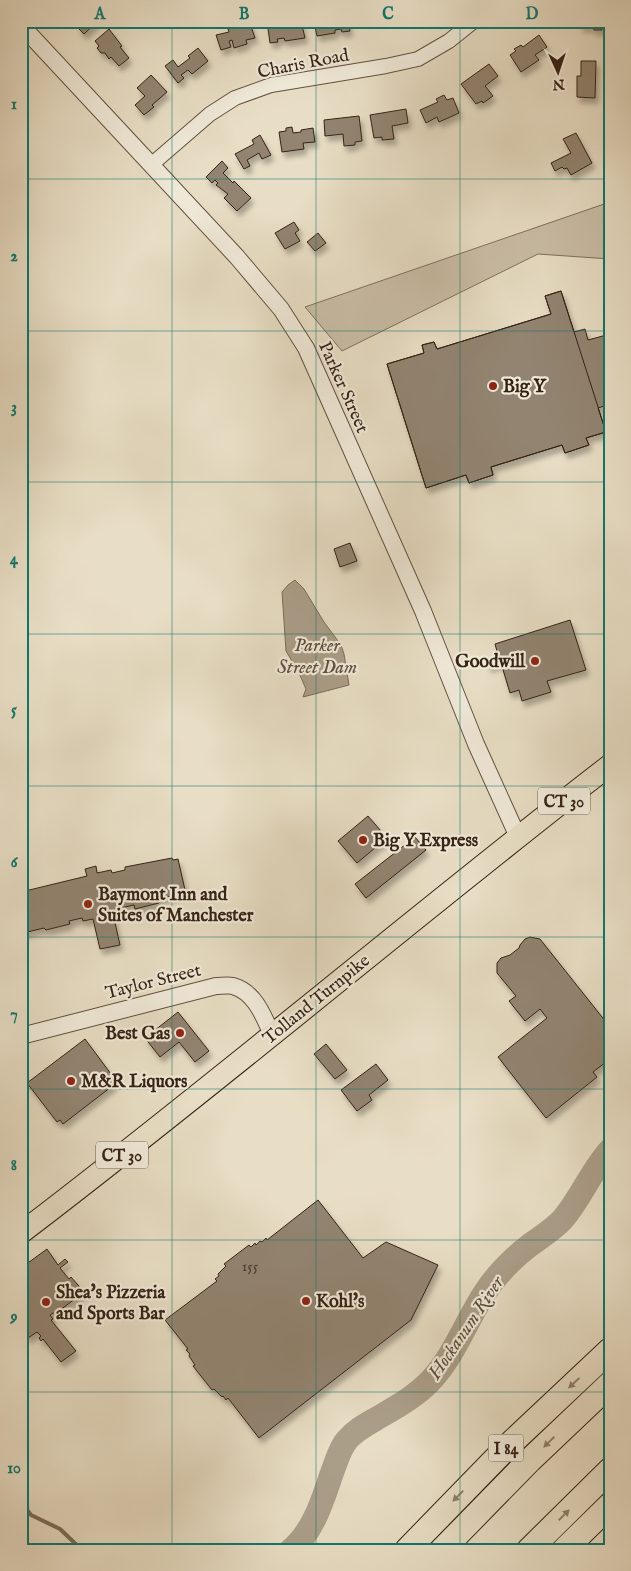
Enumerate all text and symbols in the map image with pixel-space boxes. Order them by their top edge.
text: A [94,5,107,25]
text: B [239,5,250,25]
text: C [382,5,394,25]
text: D [526,5,539,25]
street label: Charis Road [256,44,351,85]
north arrow [534,48,584,98]
text: N [552,75,566,93]
text: 1 [11,95,17,115]
text: 2 [10,247,18,267]
street label: Parker Street [312,338,373,437]
place label: Big Y [503,376,547,399]
marker: Big Y [487,380,499,392]
text: 3 [11,398,17,418]
text: 4 [10,550,19,570]
water label: Parker Street Dam [277,634,357,680]
place label: Goodwill [455,651,526,674]
marker: Goodwill [529,655,541,667]
text: 5 [11,701,17,721]
road number: CT 30 [538,788,590,814]
place label: Big Y Express [373,830,479,853]
marker: Big Y Express [357,834,369,846]
text: 6 [11,853,19,873]
place label: Baymont Inn and Suites of Manchester [98,884,254,928]
marker: Baymont Inn and Suites of Manchester [82,898,94,910]
street label: Tolland Turnpike [259,950,375,1050]
street label: Taylor Street [103,959,204,1005]
text: 7 [10,1005,18,1025]
place label: Best Gas [105,1023,171,1046]
marker: Best Gas [174,1027,186,1039]
place label: M&R Liquors [81,1071,188,1094]
marker: M&R Liquors [65,1075,77,1087]
road number: CT 30 [96,1142,148,1168]
text: 8 [11,1156,17,1176]
house number: 155 [242,1257,259,1276]
water label: Hockanum River [423,1271,511,1385]
place label: Shea's Pizzeria and Sports Bar [56,1282,166,1326]
place label: Kohl's [316,1291,365,1314]
marker: Kohl's [300,1295,312,1307]
marker: Shea's Pizzeria and Sports Bar [40,1296,52,1308]
text: 9 [10,1308,18,1328]
one-way arrow [568,1377,580,1389]
road number: I 84 [488,1435,524,1462]
one-way arrow [543,1436,555,1448]
text: 10 [7,1459,21,1479]
one-way arrow [452,1490,464,1502]
one-way arrow [557,1509,569,1521]

